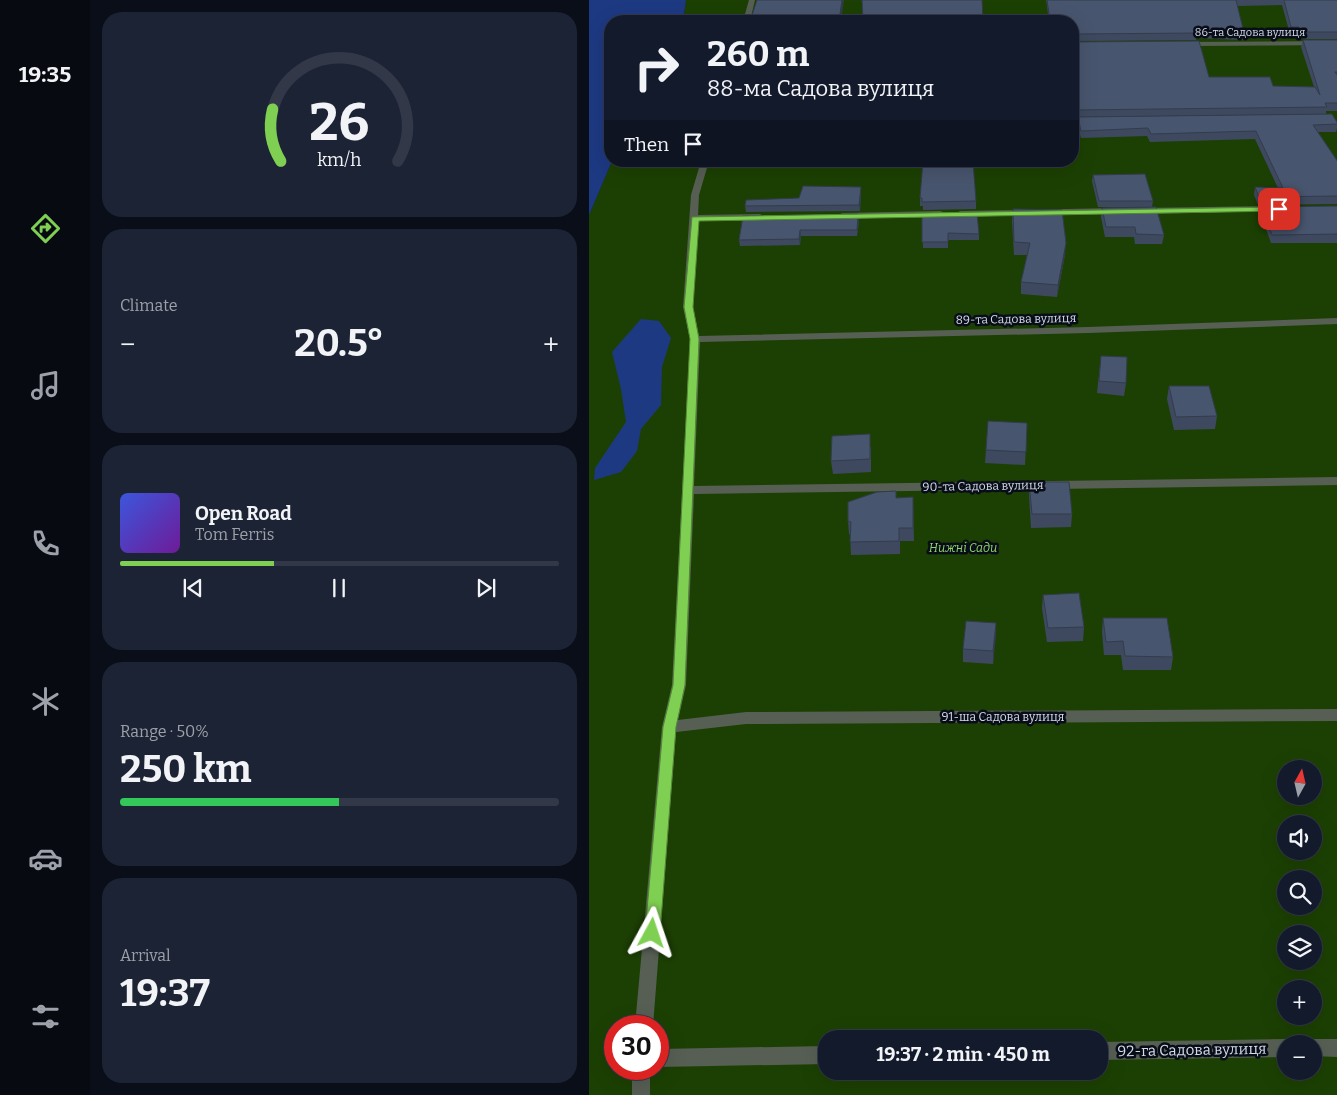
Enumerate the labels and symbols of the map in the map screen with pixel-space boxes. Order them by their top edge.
street label: 86-та Садова вулиця [1195,26,1305,39]
pin [1258,188,1300,230]
street label: 89-та Садова вулиця [956,311,1077,327]
street label: 90-та Садова вулиця [922,478,1044,494]
park label: Нижні Сади [929,541,997,555]
street label: 91-ша Садова вулиця [942,710,1065,724]
north arrow [1277,760,1321,805]
position arrow [625,906,677,958]
speed limit sign: 30 [604,1015,669,1080]
street label: 92-га Садова вулиця [1117,1040,1267,1060]

